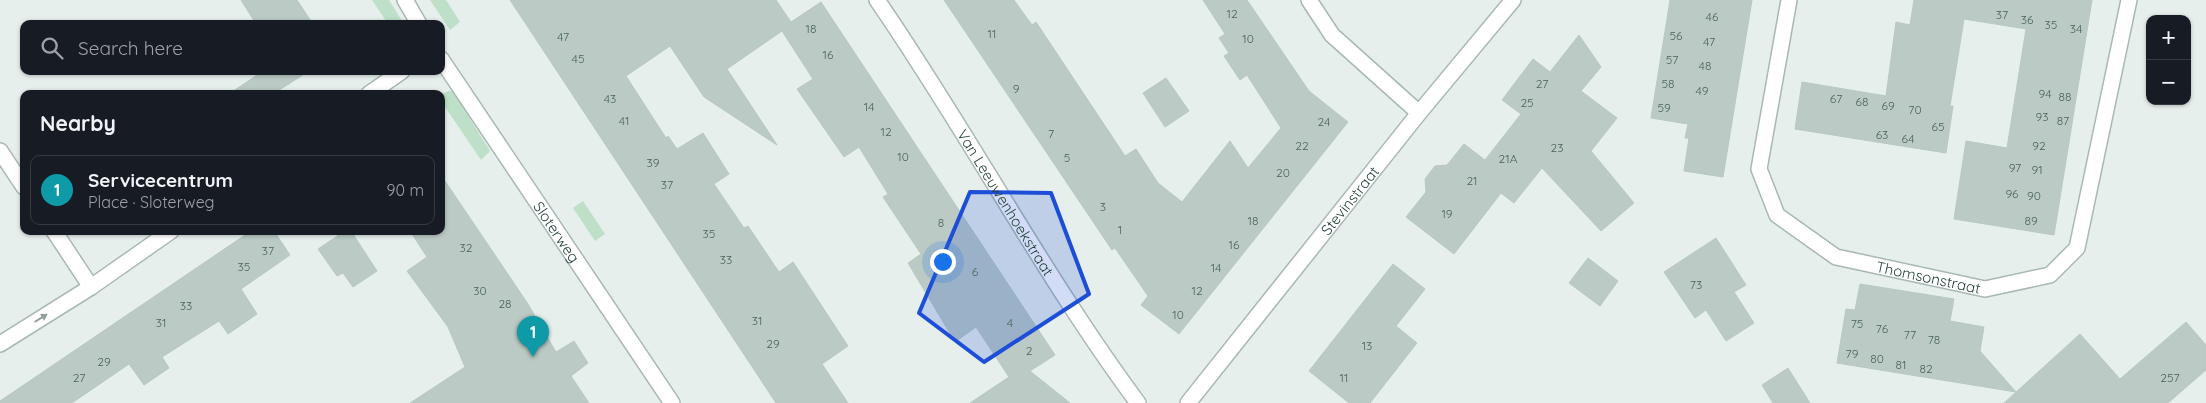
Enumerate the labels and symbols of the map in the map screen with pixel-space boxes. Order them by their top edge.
house number: 12 [1226,6,1238,21]
house number: 37 [1996,7,2008,22]
house number: 46 [1706,9,1719,24]
house number: 36 [2021,12,2034,27]
house number: 35 [2045,17,2057,32]
house number: 18 [806,21,816,36]
house number: 34 [2070,21,2082,36]
house number: 11 [988,26,996,41]
house number: 56 [1670,28,1683,43]
house number: 47 [557,29,569,44]
house number: 10 [1242,31,1254,46]
house number: 47 [1703,34,1715,49]
house number: 16 [823,47,834,62]
house number: 45 [572,51,584,66]
house number: 57 [1666,52,1678,67]
house number: 48 [1699,58,1711,73]
house number: 27 [1536,76,1548,91]
house number: 58 [1661,76,1675,91]
house number: 9 [1013,81,1020,96]
house number: 49 [1696,83,1709,98]
house number: 94 [2038,86,2052,101]
house number: 88 [2059,89,2071,104]
house number: 43 [604,91,616,106]
house number: 67 [1830,91,1842,106]
house number: 68 [1856,94,1868,109]
house number: 25 [1520,95,1534,110]
house number: 69 [1881,98,1895,113]
house number: 14 [864,99,874,114]
house number: 59 [1657,100,1671,115]
house number: 70 [1908,102,1922,117]
house number: 93 [2036,109,2048,124]
house number: 41 [619,113,629,128]
house number: 87 [2057,113,2069,128]
house number: 24 [1318,114,1330,129]
house number: 65 [1932,119,1945,134]
house number: 12 [880,124,892,139]
street label: Van Leeuwenhoekstraat [953,126,1058,279]
house number: 7 [1048,126,1054,141]
house number: 63 [1876,127,1888,142]
house number: 64 [1902,131,1914,146]
house number: 22 [1295,138,1309,153]
house number: 92 [2032,138,2046,153]
house number: 23 [1551,140,1563,155]
house number: 10 [897,149,909,164]
house number: 5 [1064,150,1070,165]
house number: 21A [1499,151,1518,166]
house number: 39 [647,155,660,170]
house number: 97 [2009,160,2021,175]
street label: Stevinstraat [1316,162,1383,239]
house number: 91 [2031,162,2043,177]
house number: 20 [1276,165,1290,180]
house number: 21 [1466,173,1478,188]
house number: 37 [661,177,673,192]
house number: 96 [2005,186,2019,201]
house number: 90 [2027,188,2041,203]
street label: Sloterweg [530,197,584,266]
house number: 3 [1100,199,1106,214]
house number: 19 [1441,206,1453,221]
house number: 18 [1248,213,1258,228]
house number: 89 [2024,213,2038,228]
house number: 8 [938,215,944,230]
house number: 1 [1118,222,1122,237]
house number: 35 [703,226,715,241]
house number: 16 [1229,237,1240,252]
house number: 32 [460,240,473,255]
house number: 37 [262,243,274,258]
your location [930,249,956,275]
house number: 33 [720,252,732,267]
street label: Thomsonstraat [1874,256,1982,297]
house number: 35 [238,259,250,274]
house number: 14 [1211,260,1221,275]
house number: 6 [972,264,979,279]
house number: 73 [1690,277,1702,292]
house number: 30 [473,283,487,298]
house number: 12 [1191,283,1203,298]
house number: 28 [498,296,512,311]
house number: 33 [180,298,192,313]
house number: 10 [1172,307,1184,322]
one-way arrow [35,313,48,323]
house number: 31 [752,313,762,328]
house number: 31 [156,315,166,330]
house number: 4 [1007,315,1013,330]
pin: 1 [517,316,549,357]
house number: 75 [1851,316,1863,331]
house number: 76 [1876,321,1889,336]
house number: 77 [1904,327,1916,342]
house number: 78 [1928,332,1940,347]
house number: 29 [766,336,780,351]
house number: 13 [1362,338,1372,353]
house number: 2 [1026,343,1033,358]
house number: 79 [1846,346,1859,361]
house number: 80 [1870,351,1884,366]
house number: 29 [97,354,111,369]
house number: 81 [1896,357,1906,372]
house number: 82 [1919,361,1933,376]
house number: 27 [73,370,85,385]
house number: 11 [1340,370,1348,385]
house number: 257 [2160,370,2180,385]

